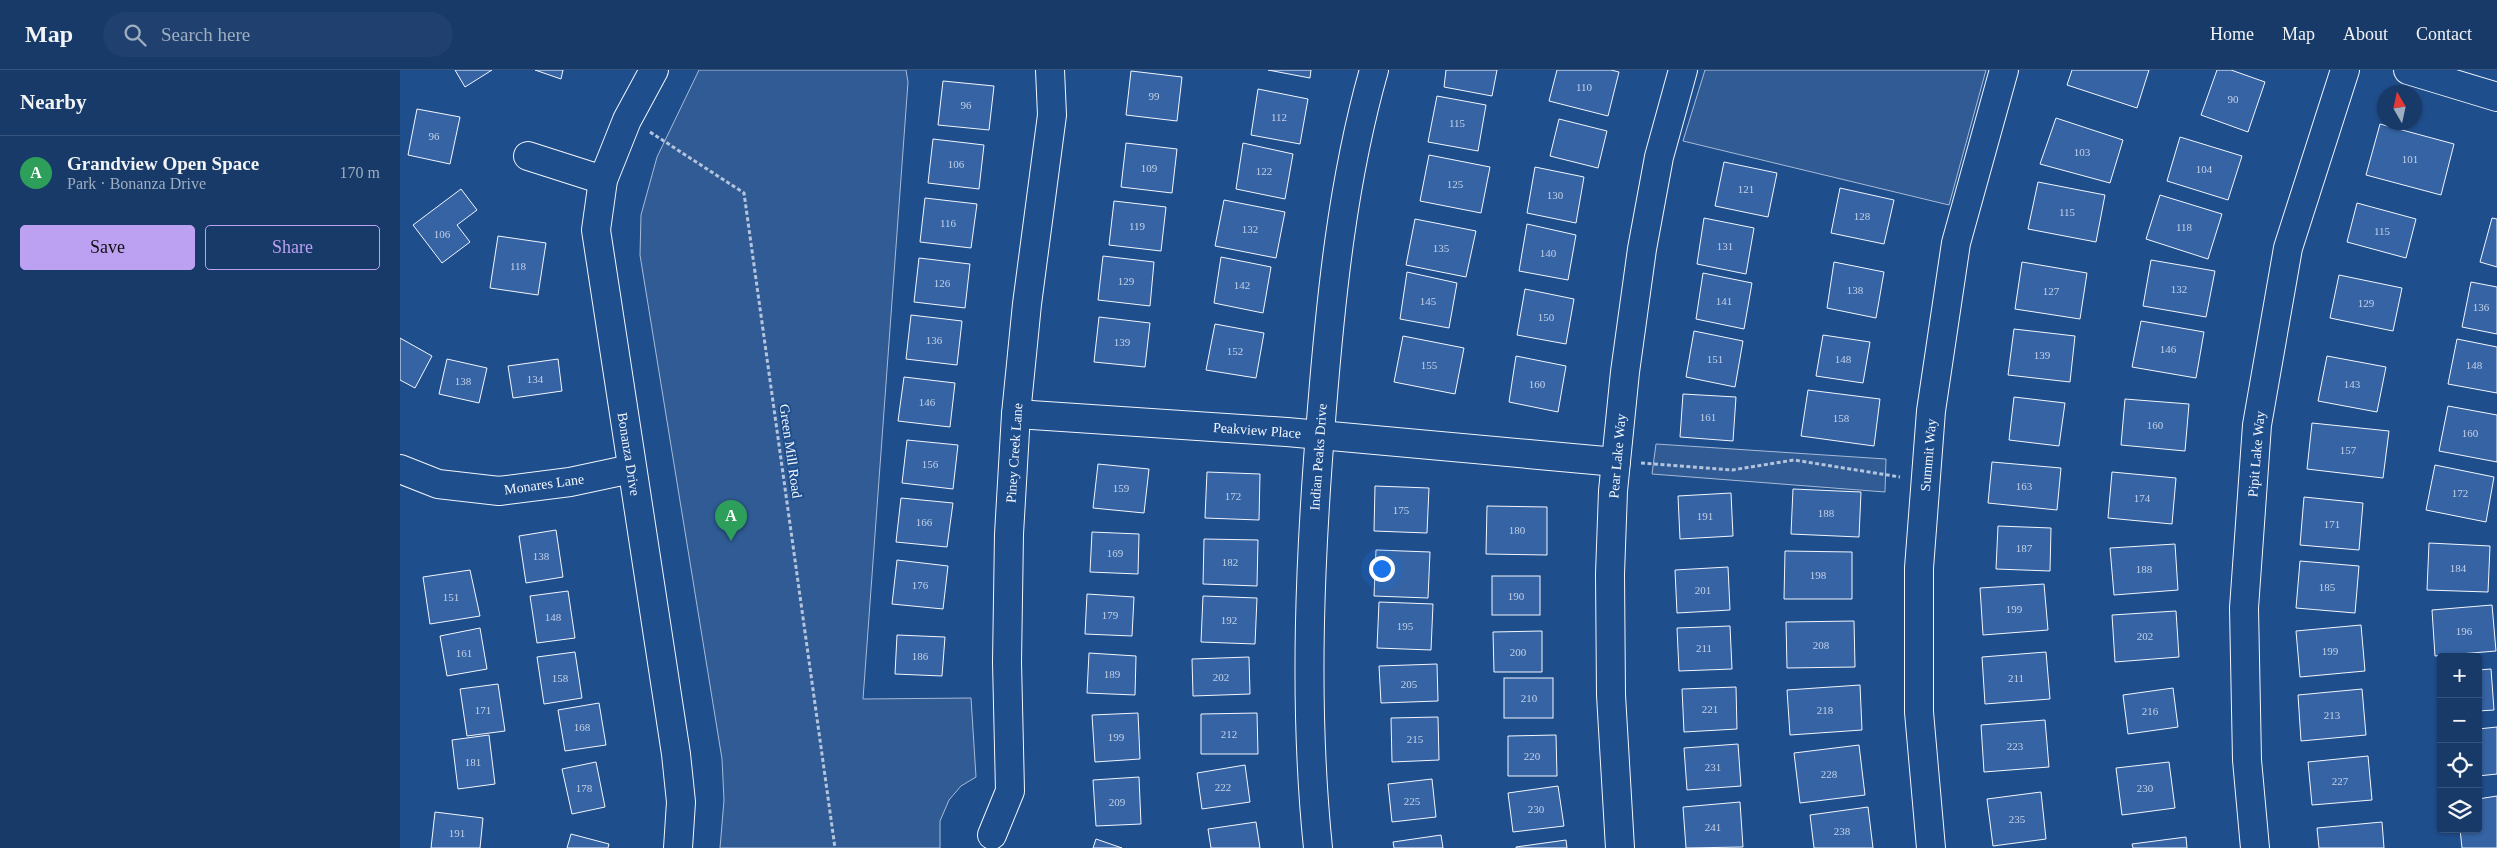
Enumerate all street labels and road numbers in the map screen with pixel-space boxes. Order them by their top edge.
street label: Piney Creek Lane [1004,402,1025,504]
street label: Green Mill Road [776,403,805,499]
street label: Indian Peaks Drive [1307,403,1330,511]
street label: Pipit Lake Way [2245,410,2268,498]
street label: Bonanza Drive [615,411,643,497]
street label: Pear Lake Way [1606,413,1629,499]
street label: Summit Way [1918,418,1939,492]
street label: Peakview Place [1212,420,1302,441]
street label: Monares Lane [503,471,585,498]

